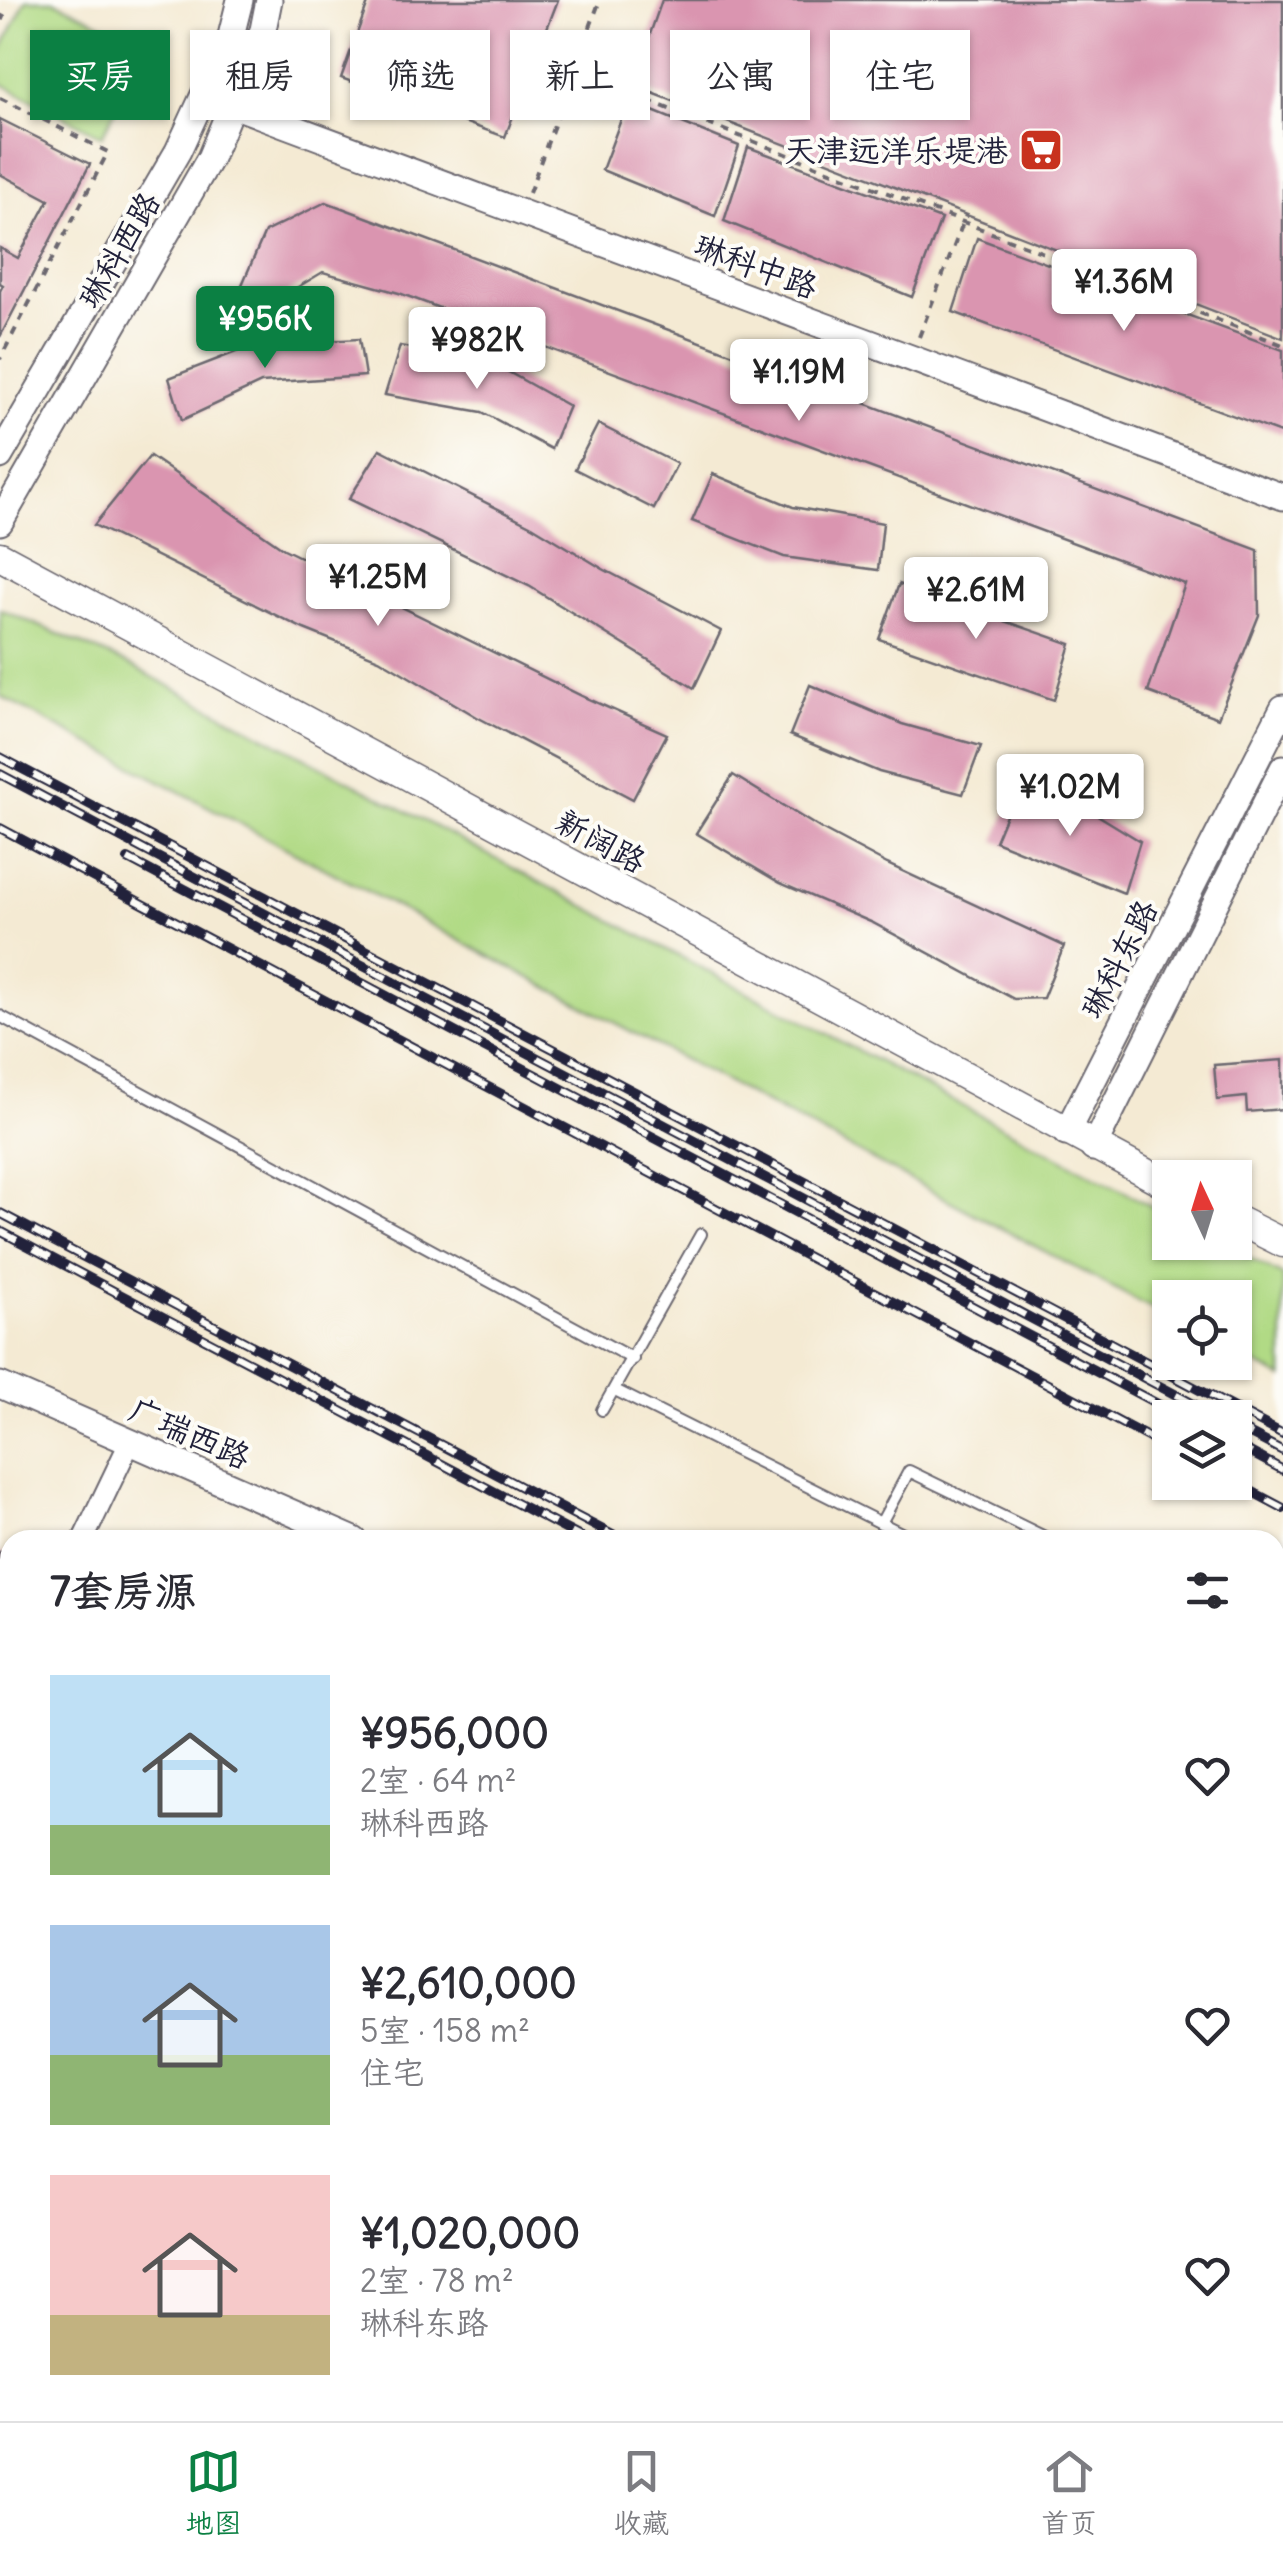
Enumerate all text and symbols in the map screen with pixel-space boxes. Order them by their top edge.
chip: 买房 [30,30,170,120]
chip: 租房 [190,30,330,120]
chip: 筛选 [350,30,490,120]
chip: 新上 [510,30,650,120]
chip: 公寓 [670,30,810,120]
chip: 住宅 [830,30,970,120]
supermarket icon: 天津远洋乐堤港 [1018,127,1064,173]
place label: 天津远洋乐堤港 [784,130,1008,171]
street label: 琳科西路 [69,184,169,316]
street label: 琳科中路 [689,225,823,307]
pin: ¥1.36M [1043,249,1205,334]
text: ¥1.36M [1074,261,1174,302]
pin: ¥956K [195,286,335,371]
text: ¥956K [218,298,312,339]
pin: ¥982K [407,307,547,392]
text: ¥982K [431,319,523,360]
pin: ¥1.19M [718,339,880,424]
text: ¥1.19M [752,351,846,392]
pin: ¥1.25M [297,544,459,629]
text: ¥1.25M [328,556,428,597]
pin: ¥2.61M [895,557,1057,642]
text: ¥2.61M [926,569,1026,610]
pin: ¥1.02M [989,754,1151,839]
text: ¥1.02M [1019,766,1121,807]
street label: 新阔路 [549,800,653,882]
street label: 琳科东路 [1072,893,1166,1025]
north arrow [1152,1160,1252,1260]
map controls [1152,1160,1252,1500]
button: locate [1152,1280,1252,1380]
street label: 广瑞西路 [123,1388,257,1478]
button: layers [1152,1400,1252,1500]
icon: filters [1180,1563,1235,1618]
text: 7套房源 [50,1565,197,1617]
text: ¥956,000 [360,1707,549,1759]
icon: home [130,1715,250,1835]
icon: heart [1180,1748,1235,1803]
text: 2室 · 64 m² [360,1760,516,1801]
text: 琳科西路 [360,1802,488,1843]
text: ¥2,610,000 [360,1957,577,2009]
icon: home [130,1965,250,2085]
icon: heart [1180,1998,1235,2053]
text: 5室 · 158 m² [360,2010,530,2051]
text: 住宅 [360,2052,424,2093]
text: ¥1,020,000 [360,2207,580,2259]
icon: home [130,2215,250,2335]
icon: heart [1180,2248,1235,2303]
text: 2室 · 78 m² [360,2260,514,2301]
text: 琳科东路 [360,2302,488,2343]
tab: 地图 [186,2444,242,2541]
tab: 收藏 [613,2444,669,2541]
tab: 首页 [1041,2444,1097,2541]

